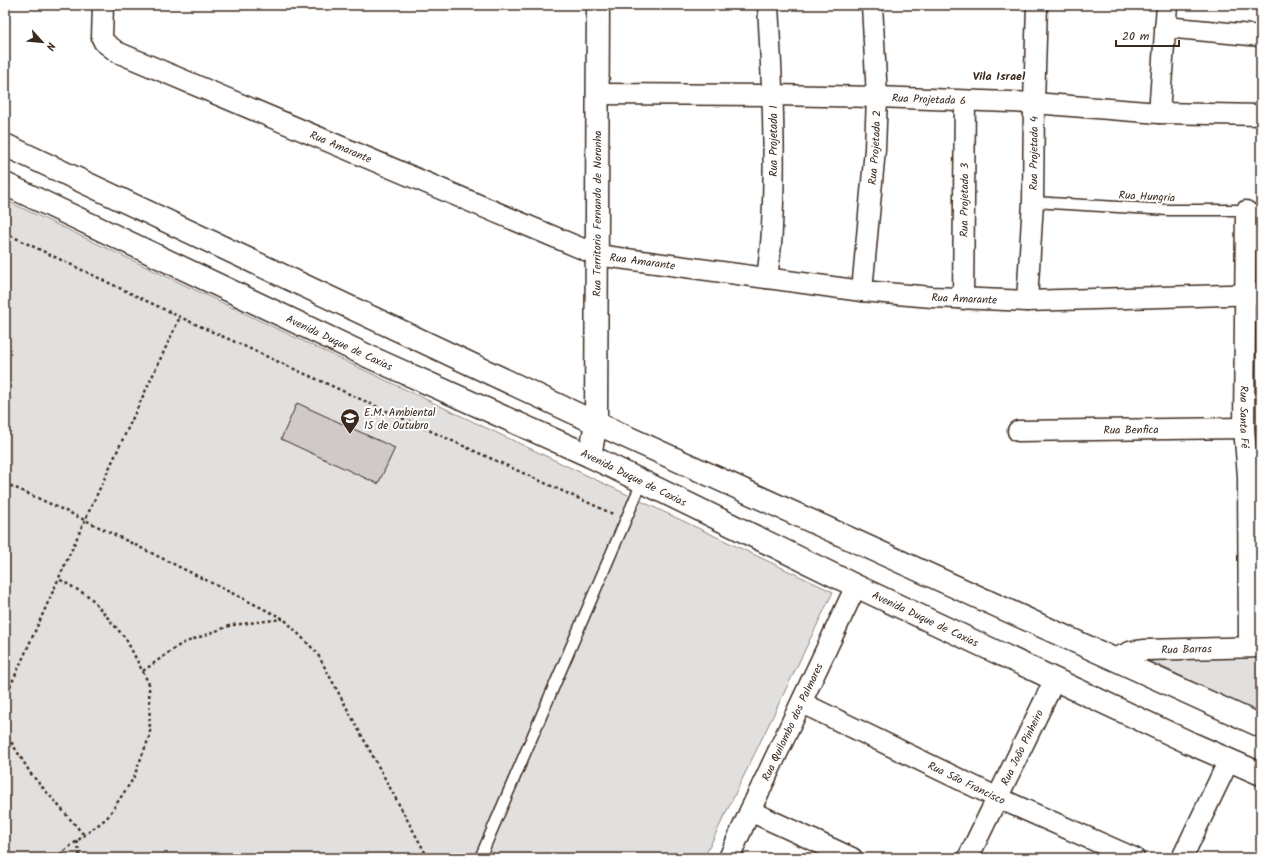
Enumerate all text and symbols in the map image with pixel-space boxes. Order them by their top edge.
north arrow [22,22,62,62]
scale bar [1116,22,1179,48]
text: 20 m [1122,27,1150,46]
text: N [40,39,60,53]
district label: Vila Israel [973,67,1026,86]
street label: Rua Projetada 6 [891,90,966,110]
street label: Rua Projetada 1 [765,105,783,177]
street label: Rua Projetada 2 [864,110,886,186]
street label: Rua Projetada 4 [1025,116,1044,190]
street label: Rua Amarante [307,126,374,169]
street label: Rua Territorio Fernando de Noronha [589,130,607,297]
street label: Rua Projetada 3 [956,163,974,237]
street label: Rua Hungria [1118,187,1176,207]
street label: Rua Amarante [609,249,676,276]
street label: Rua Amarante [931,289,998,310]
street label: Avenida Duque de Caxias [283,310,396,376]
street label: Rua Santa Fé [1234,386,1254,450]
place label: E.M. Ambiental 15 de Outubro [364,404,436,435]
school or university icon: E.M. Ambiental 15 de Outubro [339,407,361,435]
street label: Rua Benfica [1103,421,1159,440]
street label: Avenida Duque de Caxias [578,445,690,512]
street label: Avenida Duque de Caxias [869,587,982,653]
street label: Rua Barras [1161,640,1212,660]
street label: Rua Quilombo dos Palmares [757,660,829,784]
street label: Rua João Pinheiro [996,707,1049,789]
street label: Rua São Francisco [924,757,1008,810]

